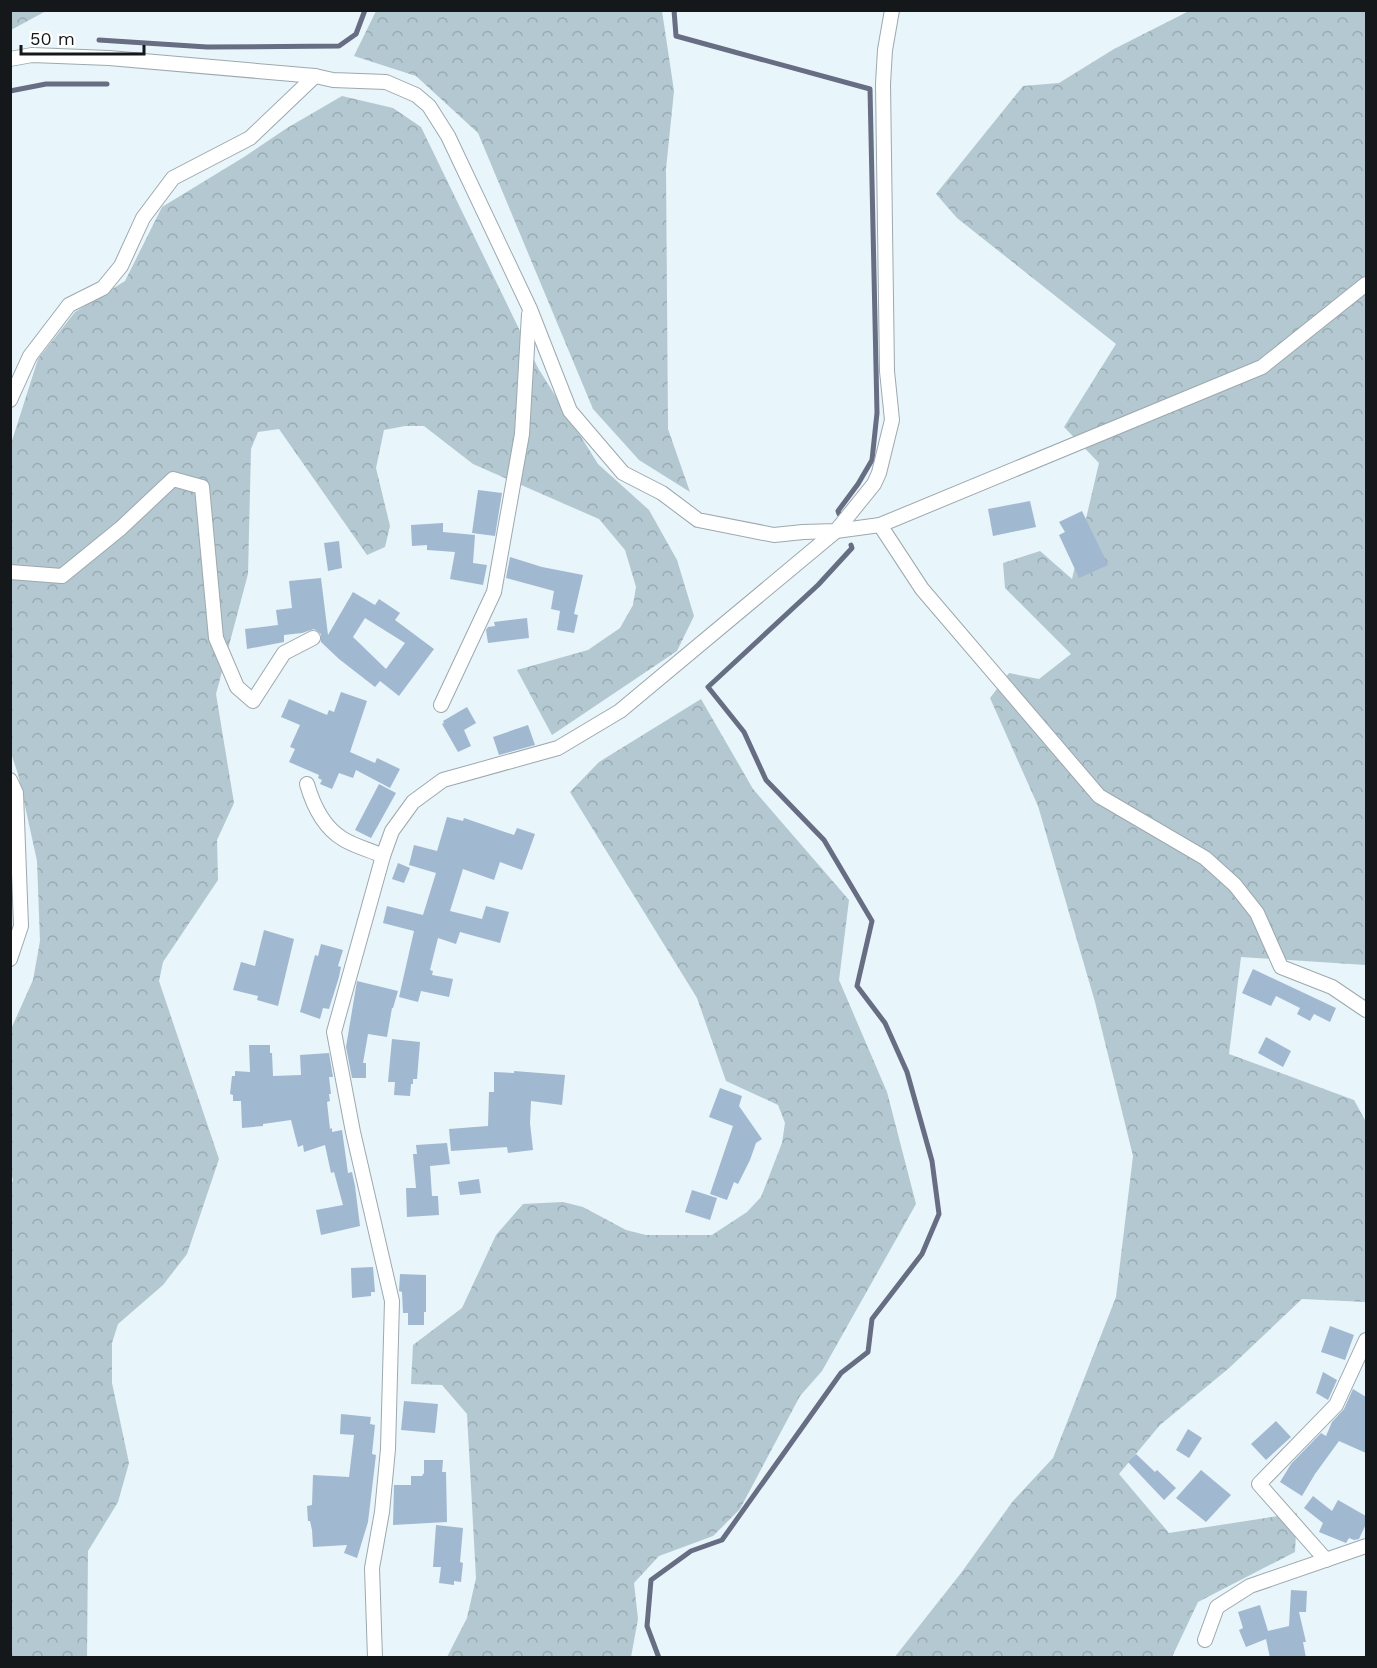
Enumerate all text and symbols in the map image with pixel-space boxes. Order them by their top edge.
scale bar [21,18,144,56]
text: 50 m [30,28,75,49]

